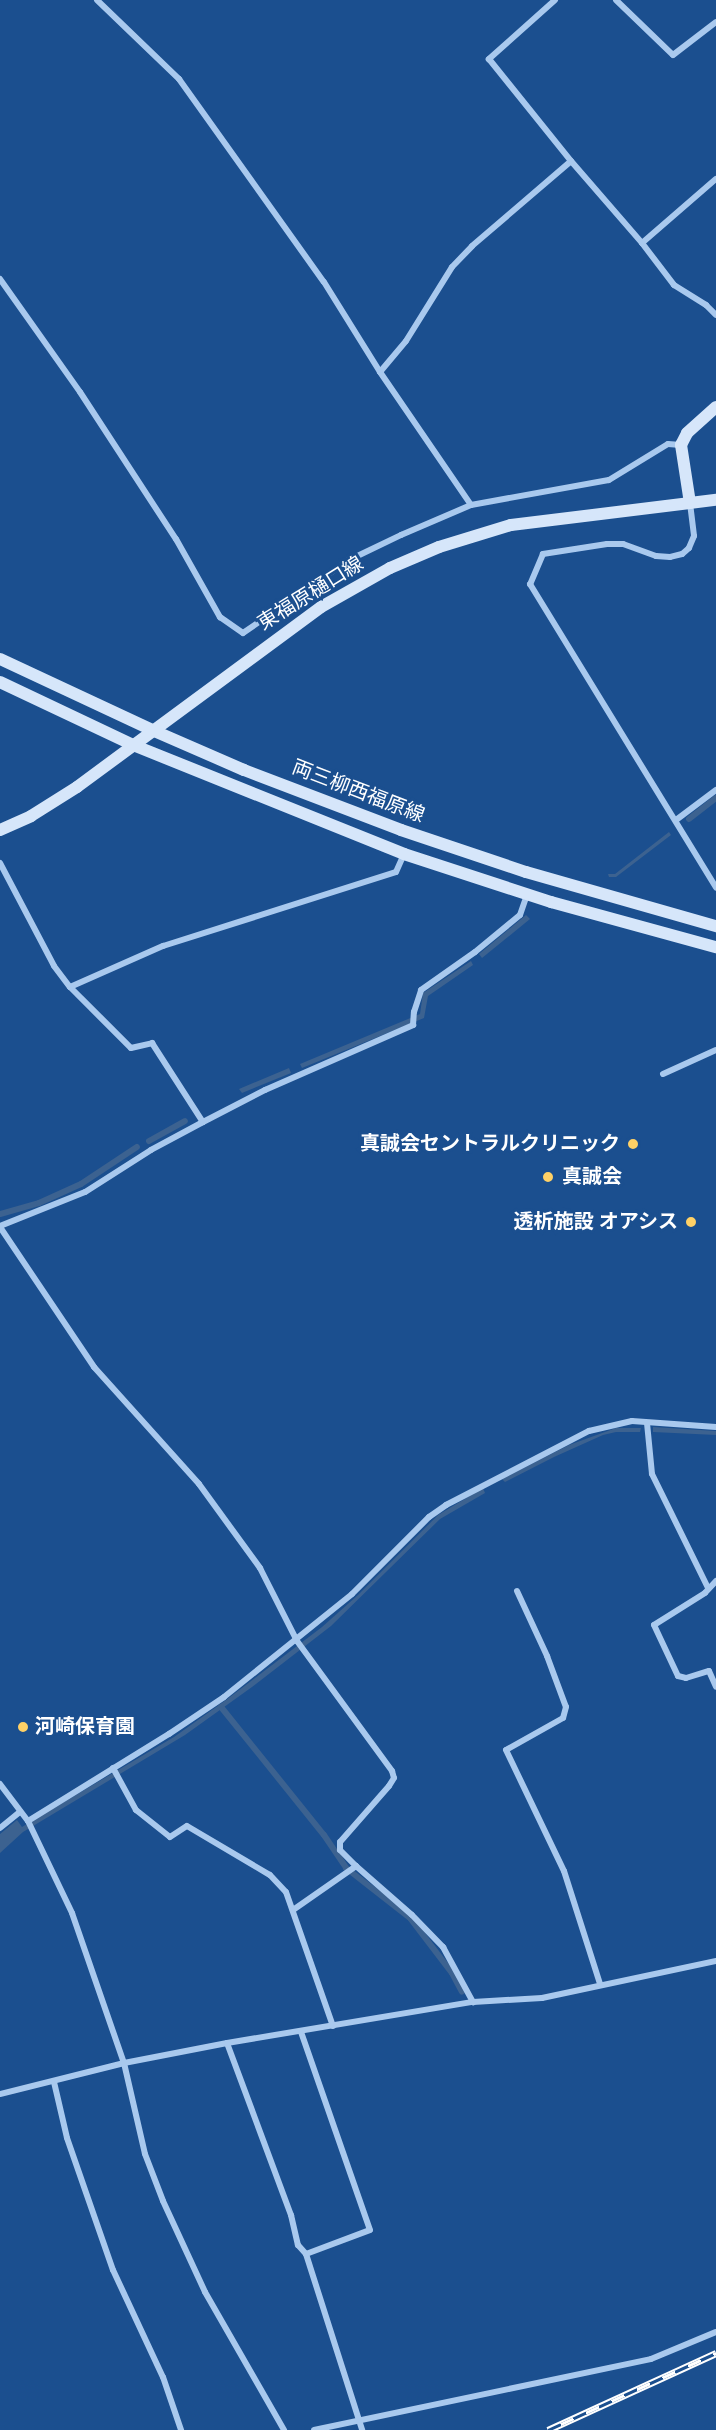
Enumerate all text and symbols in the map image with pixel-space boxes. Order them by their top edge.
street label: 東福原樋口線 [254,552,368,636]
street label: 両三柳西福原線 [288,756,428,828]
place label: 真誠会セントラルクリニック [360,1132,620,1156]
marker: 真誠会セントラルクリニック [624,1135,642,1153]
place label: 真誠会 [562,1165,622,1189]
marker: 真誠会 [539,1168,557,1186]
place label: 透析施設 オアシス [513,1210,678,1234]
marker: 透析施設 オアシス [682,1213,700,1231]
place label: 河崎保育園 [35,1715,135,1739]
marker: 河崎保育園 [16,1720,30,1734]

